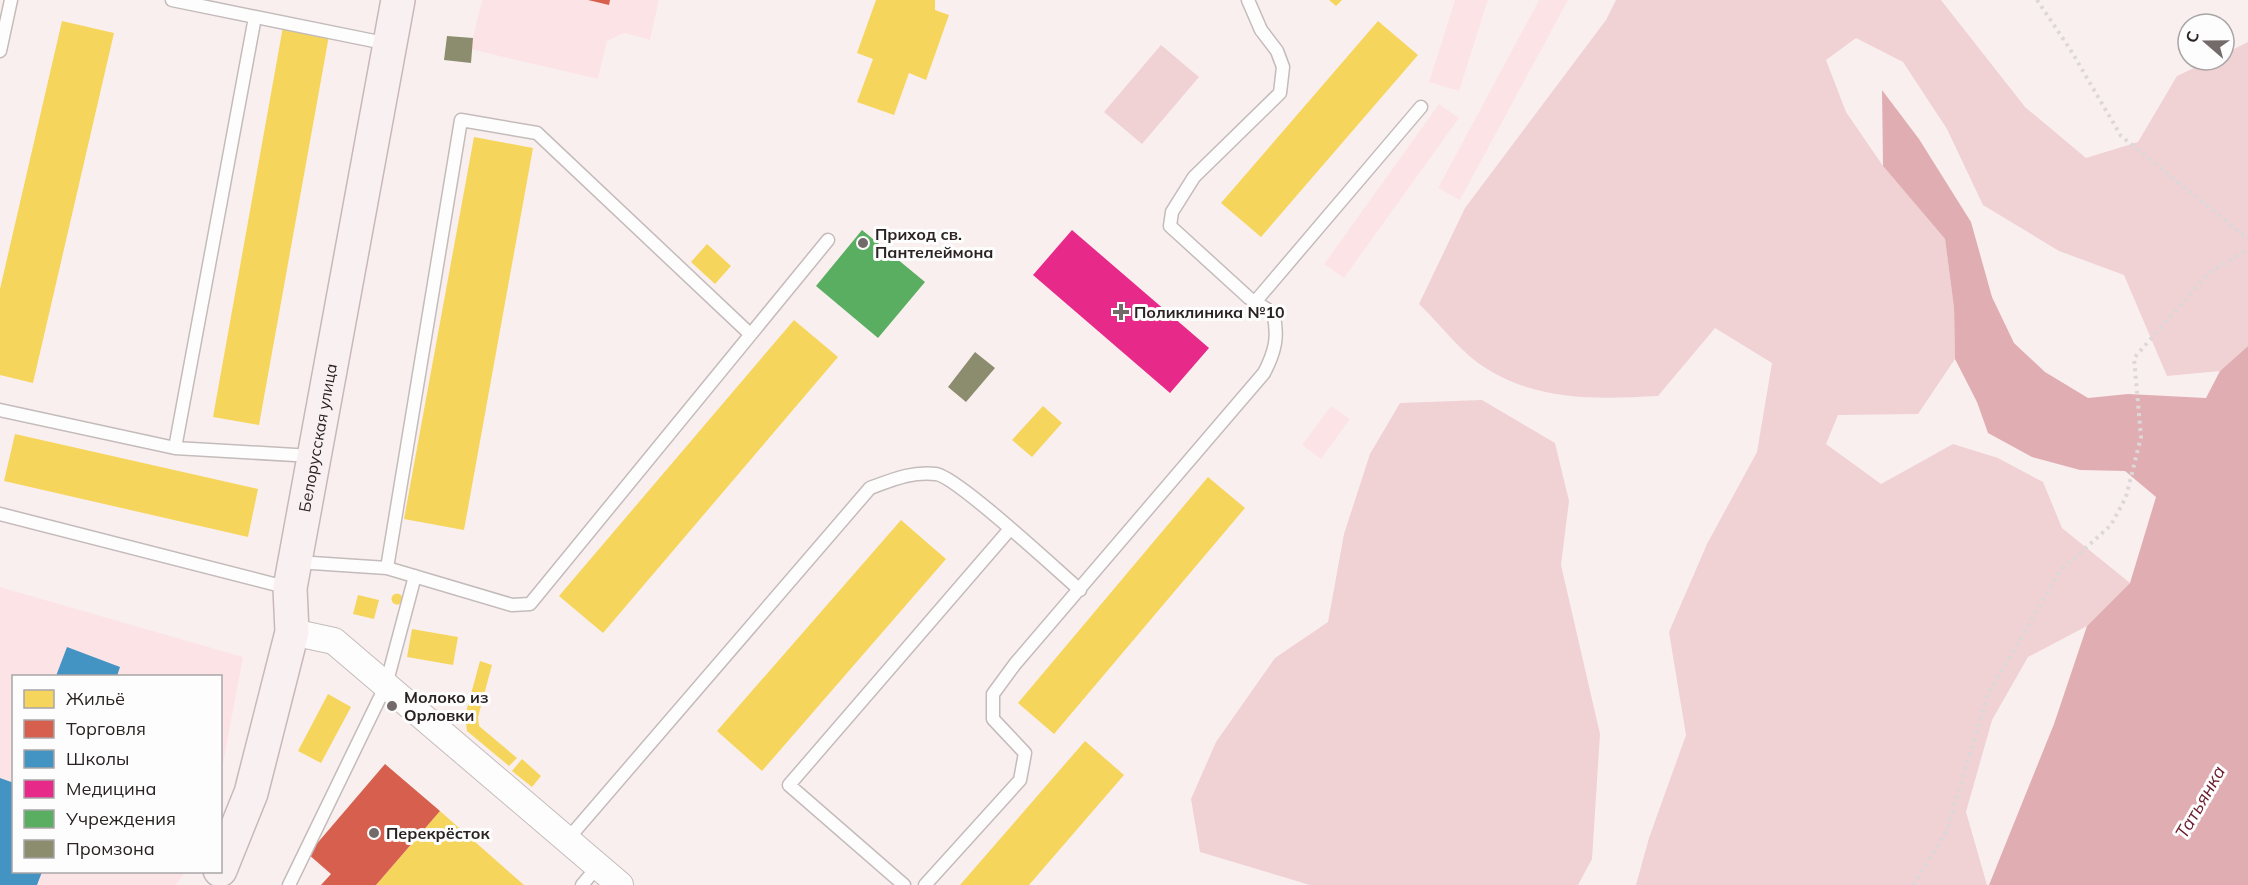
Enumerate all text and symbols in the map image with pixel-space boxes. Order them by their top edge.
north arrow [2176,12,2236,72]
text: С [2181,28,2203,45]
place label: Приход св. Пантелеймона [875,224,994,262]
marker: Приход св. Пантелеймона [856,236,870,250]
place label: Поликлиника №10 [1134,302,1285,322]
marker: Поликлиника №10 [1112,303,1130,321]
street label: Белорусская улица [294,362,341,514]
legend [12,675,222,873]
text: Жильё [66,687,125,710]
place label: Молоко из Орловки [404,687,488,725]
marker: Молоко из Орловки [385,699,399,713]
text: Торговля [66,717,146,740]
text: Школы [66,747,129,770]
water label: Татьянка [2170,762,2230,842]
text: Медицина [66,777,157,800]
text: Учреждения [65,807,176,830]
place label: Перекрёсток [386,823,490,843]
marker: Перекрёсток [367,826,381,840]
text: Промзона [66,837,155,860]

